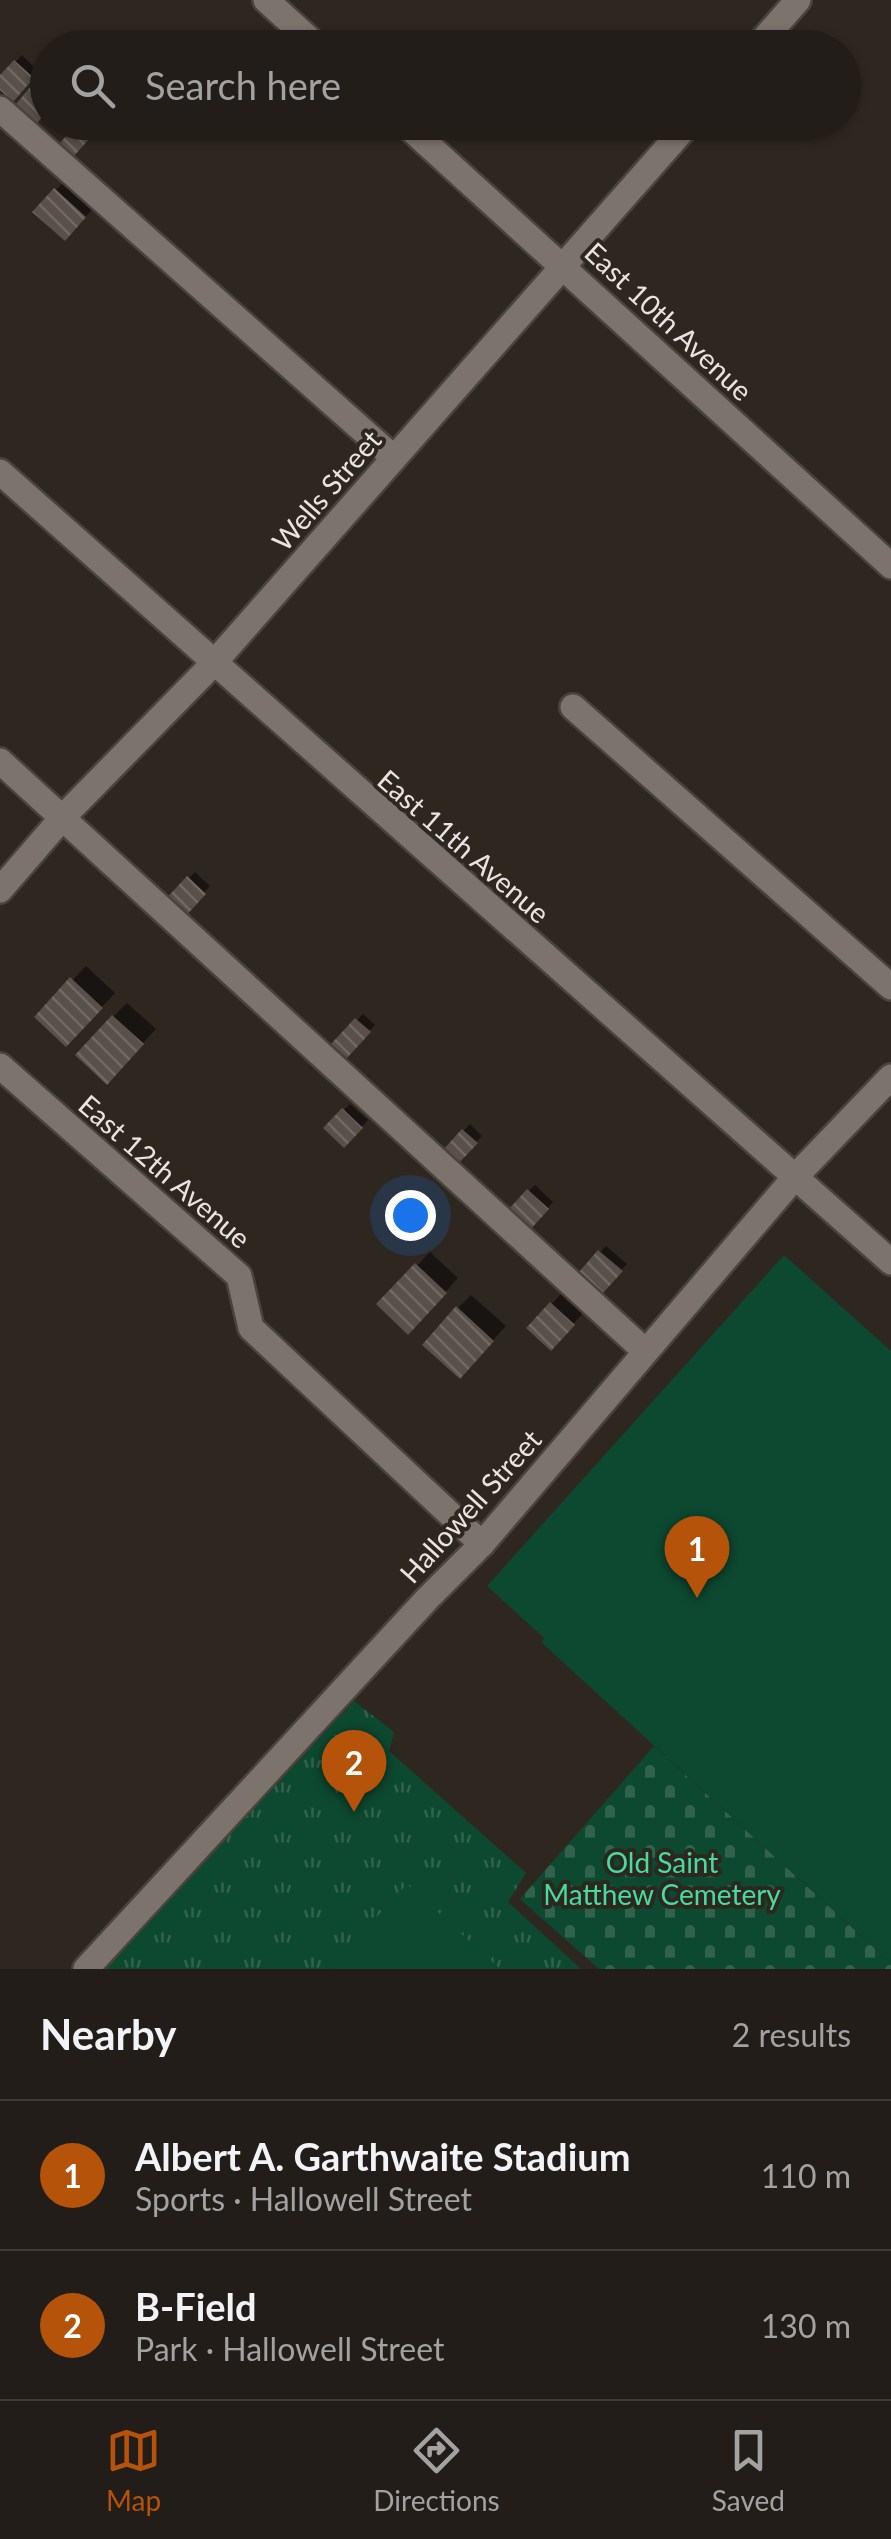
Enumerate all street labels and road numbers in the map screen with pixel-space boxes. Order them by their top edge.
street label: East 10th Avenue [578,235,760,407]
street label: Wells Street [264,423,388,557]
street label: East 11th Avenue [371,762,557,930]
street label: East 12th Avenue [72,1087,258,1255]
street label: Hallowell Street [392,1422,548,1590]

